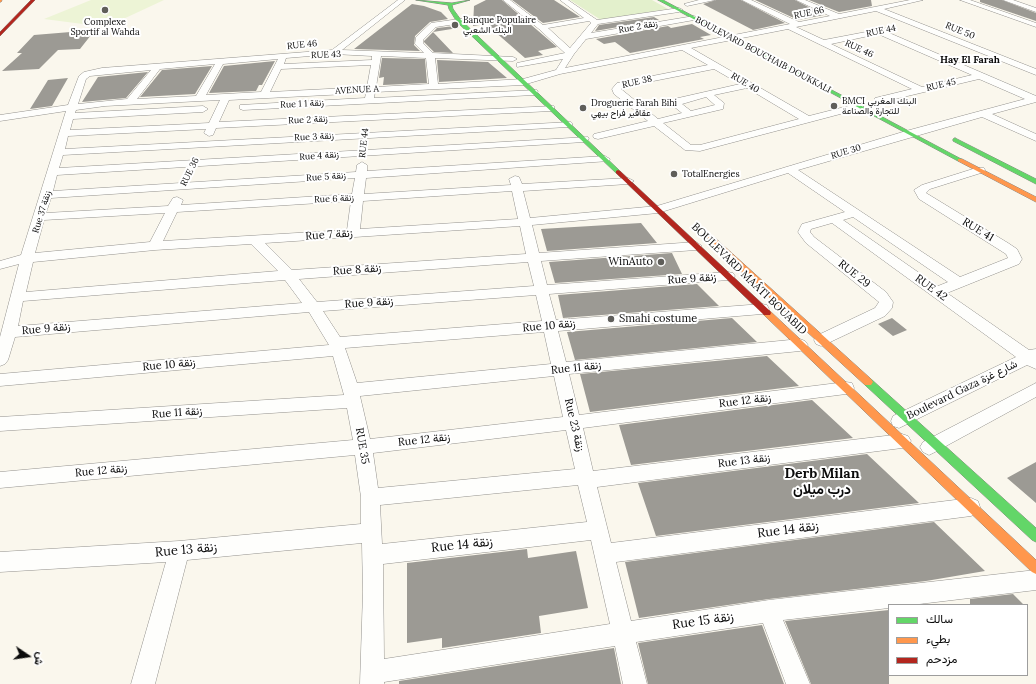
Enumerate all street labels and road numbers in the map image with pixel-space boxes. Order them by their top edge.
street label: RUE 66 [793,5,825,21]
street label: BOULEVARD BOUCHAIB DOUKKALI [693,15,833,95]
street label: Rue 2 زنقة [618,18,658,36]
street label: RUE 50 [944,20,976,42]
street label: RUE 44 [865,23,897,39]
street label: RUE 46 [286,38,318,52]
street label: RUE 46 [843,38,875,60]
street label: RUE 43 [311,49,341,61]
street label: RUE 40 [729,71,761,95]
street label: RUE 38 [621,73,653,91]
street label: RUE 45 [925,76,957,94]
street label: AVENUE A [335,83,379,97]
street label: Rue 1 زنقة 1 [280,97,324,111]
street label: Rue 2 زنقة [288,114,328,126]
street label: RUE 44 [357,127,371,159]
street label: Rue 3 زنقة [294,131,334,143]
street label: RUE 30 [830,142,862,162]
street label: Rue 4 زنقة [299,149,339,163]
street label: RUE 36 [178,156,202,188]
street label: Rue 5 زنقة [306,170,346,184]
street label: Rue 37 زنقة [30,189,54,235]
street label: Rue 6 زنقة [314,193,354,205]
street label: RUE 41 [960,215,996,245]
street label: BOULEVARD MAÂTI BOUABID [689,220,809,338]
street label: Rue 7 زنقة [305,227,353,243]
street label: RUE 29 [835,257,873,291]
street label: Rue 8 زنقة [332,262,382,278]
street label: Rue 9 زنقة [667,271,717,287]
street label: RUE 42 [912,272,950,304]
street label: Rue 9 زنقة [344,295,394,311]
street label: Rue 10 زنقة [522,317,576,335]
street label: Rue 9 زنقة [21,320,71,338]
street label: Rue 10 زنقة [142,356,196,374]
street label: Boulevard Gaza شارع غزة [904,357,1020,423]
street label: Rue 11 زنقة [550,359,602,377]
street label: Rue 12 زنقة [718,391,772,411]
street label: Rue 23 زنقة [561,397,587,453]
street label: Rue 11 زنقة [151,405,203,421]
street label: RUE 35 [352,427,372,465]
street label: Rue 12 زنقة [397,431,451,449]
street label: Rue 13 زنقة [717,451,771,471]
street label: Rue 12 زنقة [74,462,128,480]
street label: Rue 14 زنقة [756,518,820,542]
street label: Rue 14 زنقة [430,534,494,556]
street label: Rue 13 زنقة [154,540,218,560]
street label: Rue 15 زنقة [671,609,735,633]

